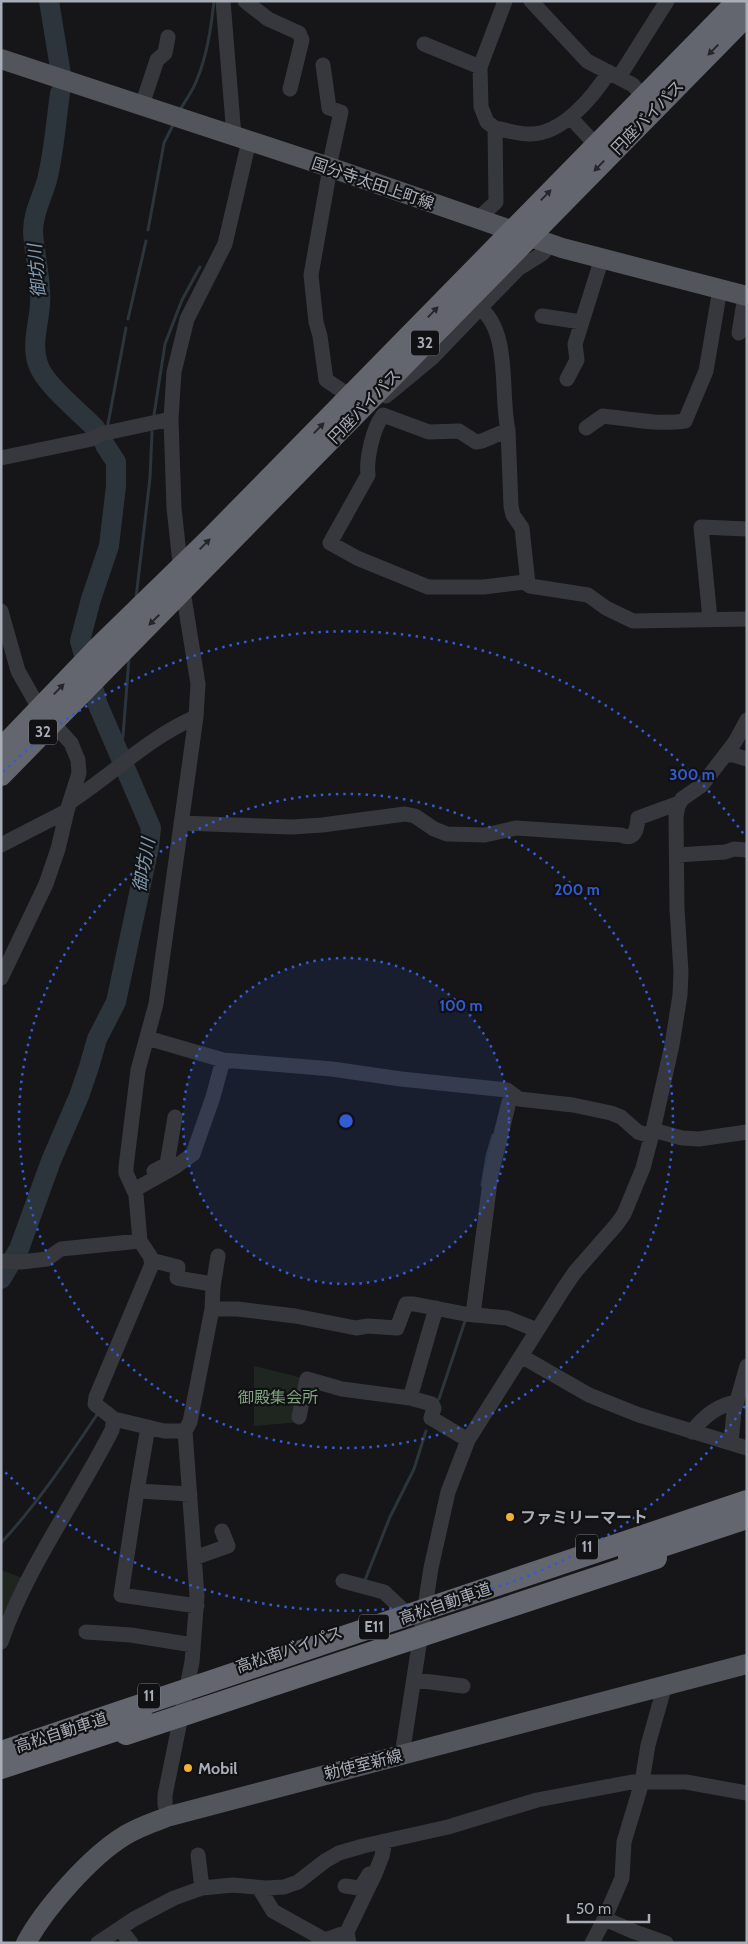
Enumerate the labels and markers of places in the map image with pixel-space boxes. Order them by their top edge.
centre of rings [337,1112,355,1130]
place label: ファミリーマート [520,1508,648,1527]
marker: ファミリーマート [504,1511,516,1523]
place label: Mobil [198,1759,237,1778]
marker: Mobil [182,1762,194,1774]

